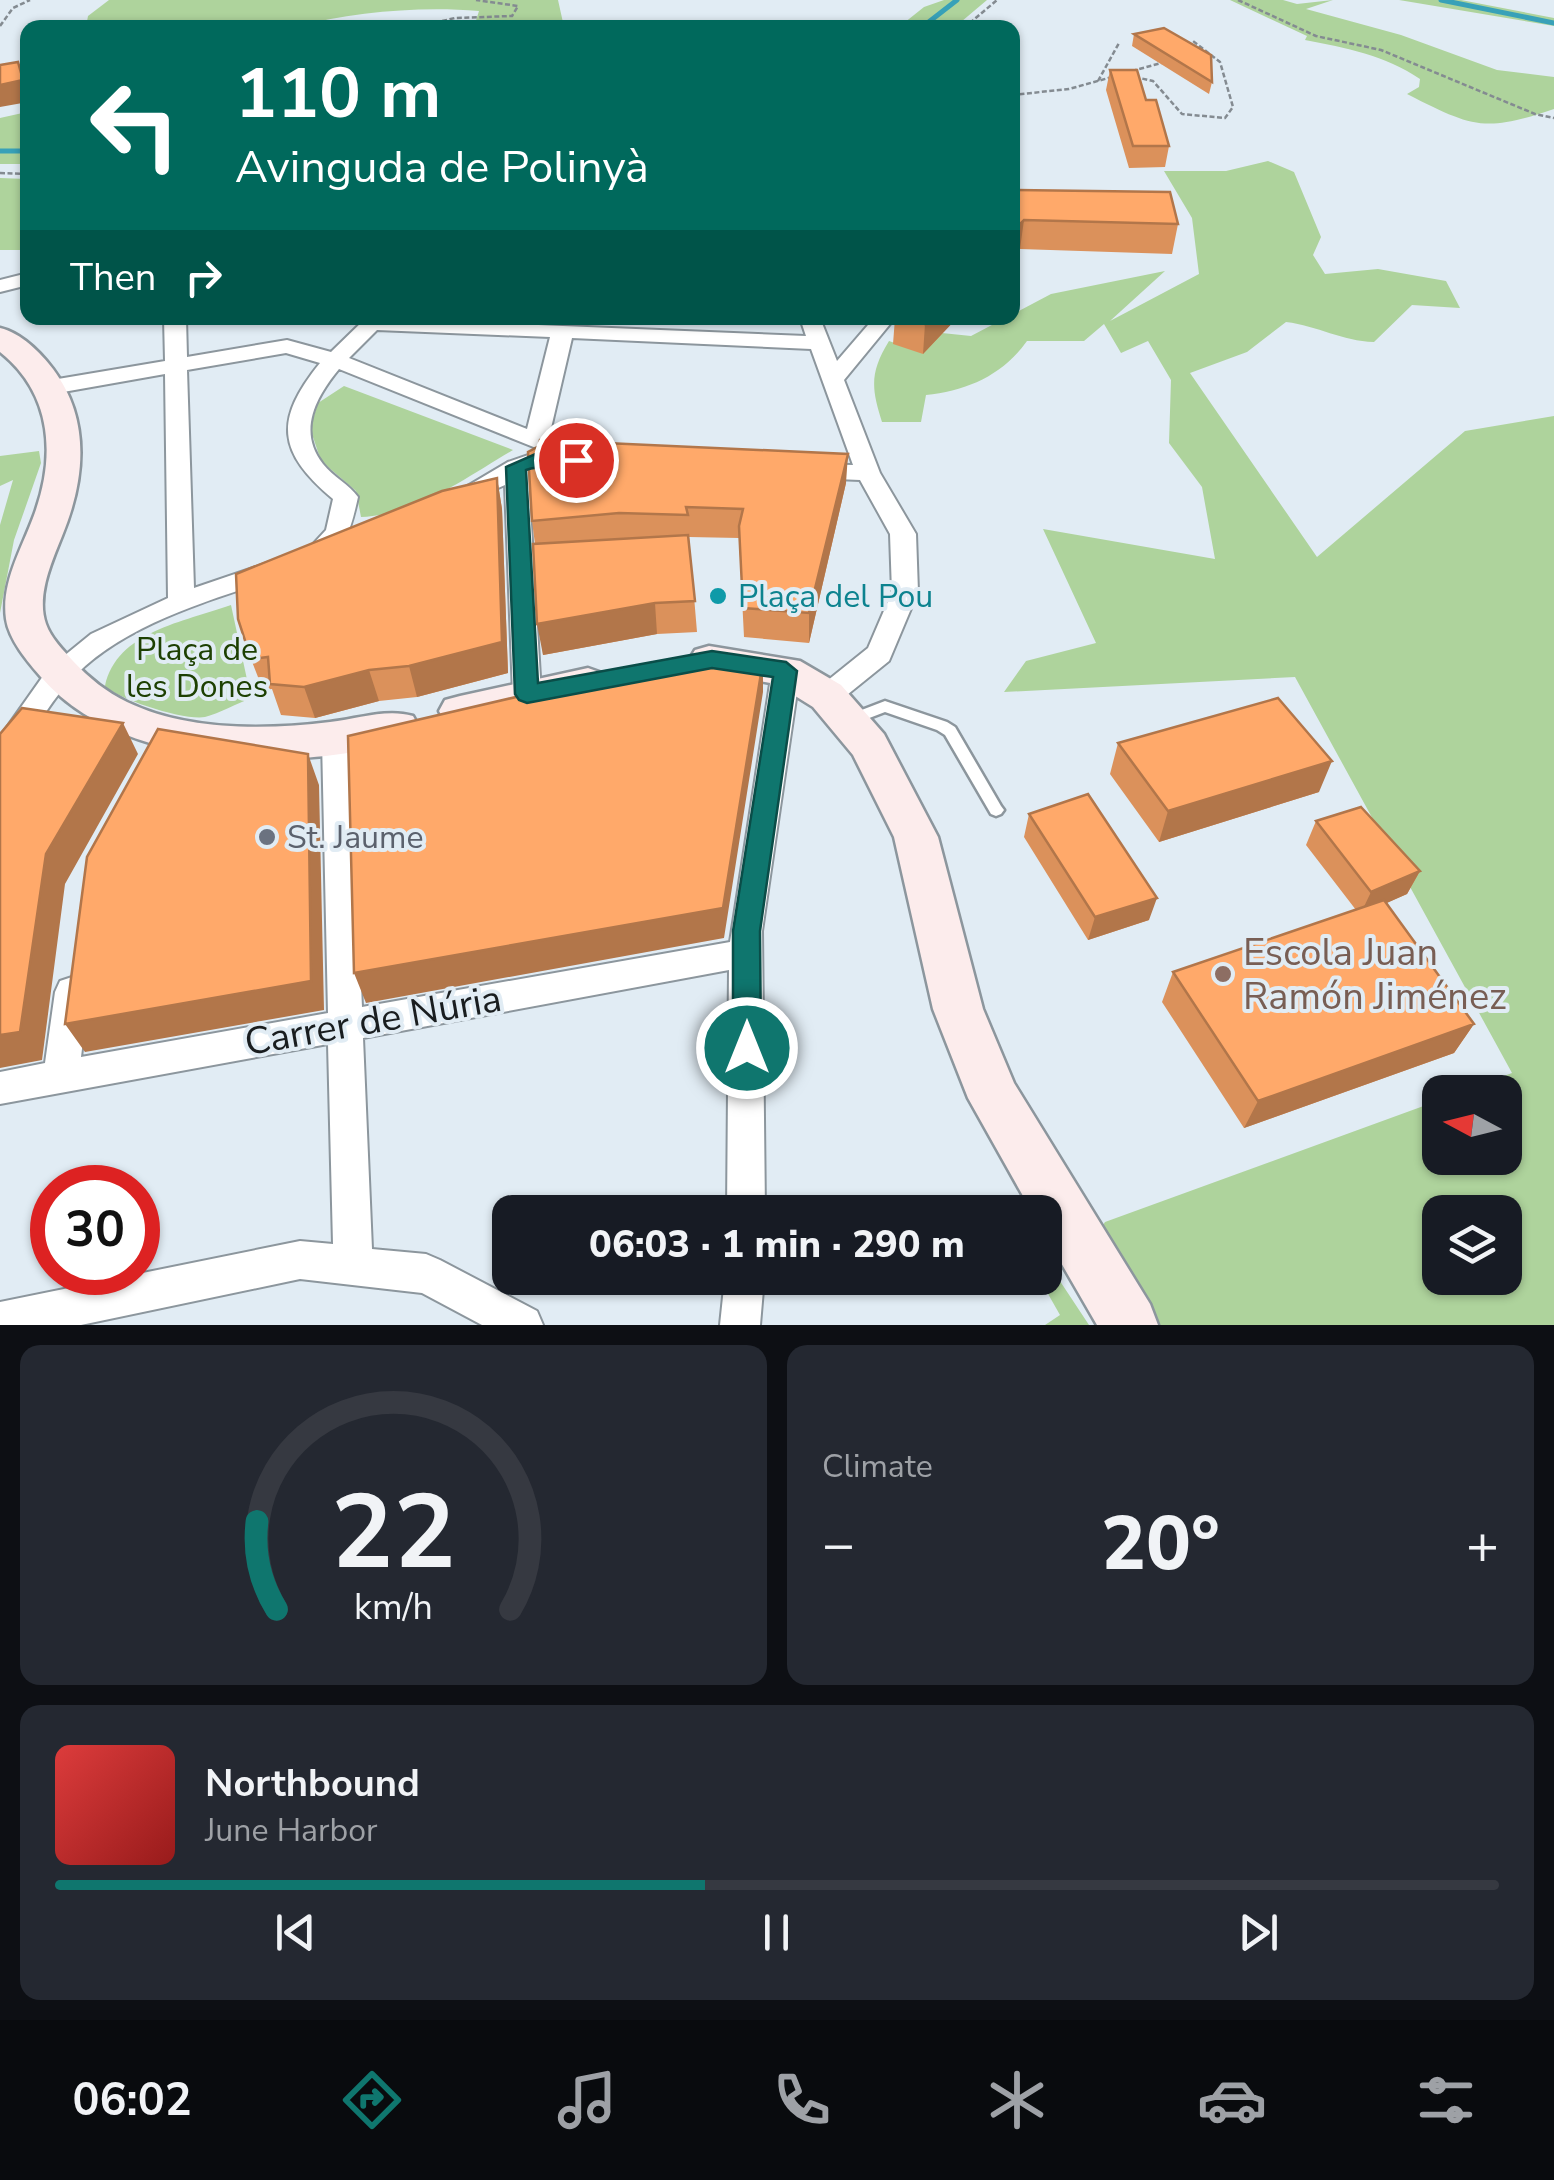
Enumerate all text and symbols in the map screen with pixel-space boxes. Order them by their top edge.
text: 110 m [235,46,441,142]
icon: left [70,60,200,190]
text: Avinguda de Polinyà [235,137,649,198]
icon: right [176,250,231,305]
text: Then [70,252,156,303]
pin [534,418,619,503]
icon: arrive [549,433,604,488]
place label: Plaça del Pou [738,575,933,618]
marker: Plaça del Pou [707,585,729,607]
park label: Plaça de les Dones [126,628,268,708]
place label: St. Jaume [287,816,423,859]
marker: St. Jaume [256,826,278,848]
place label: Escola Juan Ramón Jiménez [1243,927,1507,1022]
marker: Escola Juan Ramón Jiménez [1212,963,1234,985]
street label: Carrer de Núria [241,973,505,1068]
position arrow [695,996,799,1100]
north arrow [1422,1075,1522,1175]
map controls [1422,1075,1522,1295]
speed limit sign: 30 [30,1165,160,1295]
button: layers [1422,1195,1522,1295]
text: 06:03 · 1 min · 290 m [589,1219,965,1270]
text: Climate [822,1445,933,1488]
text: 22 [331,1462,456,1604]
text: 20° [1101,1493,1220,1595]
text: − [822,1507,855,1582]
text: + [1466,1507,1499,1582]
text: km/h [354,1583,433,1632]
text: Northbound [205,1758,420,1809]
text: June Harbor [205,1809,377,1852]
icon: previous [268,1905,323,1960]
icon: pause [749,1905,804,1960]
icon: next [1231,1905,1286,1960]
icon: directions [337,2065,407,2135]
icon: music [552,2065,622,2135]
icon: phone [767,2065,837,2135]
icon: climate [982,2065,1052,2135]
icon: car [1197,2065,1267,2135]
icon: filters [1411,2065,1481,2135]
text: 06:02 [72,2070,192,2131]

